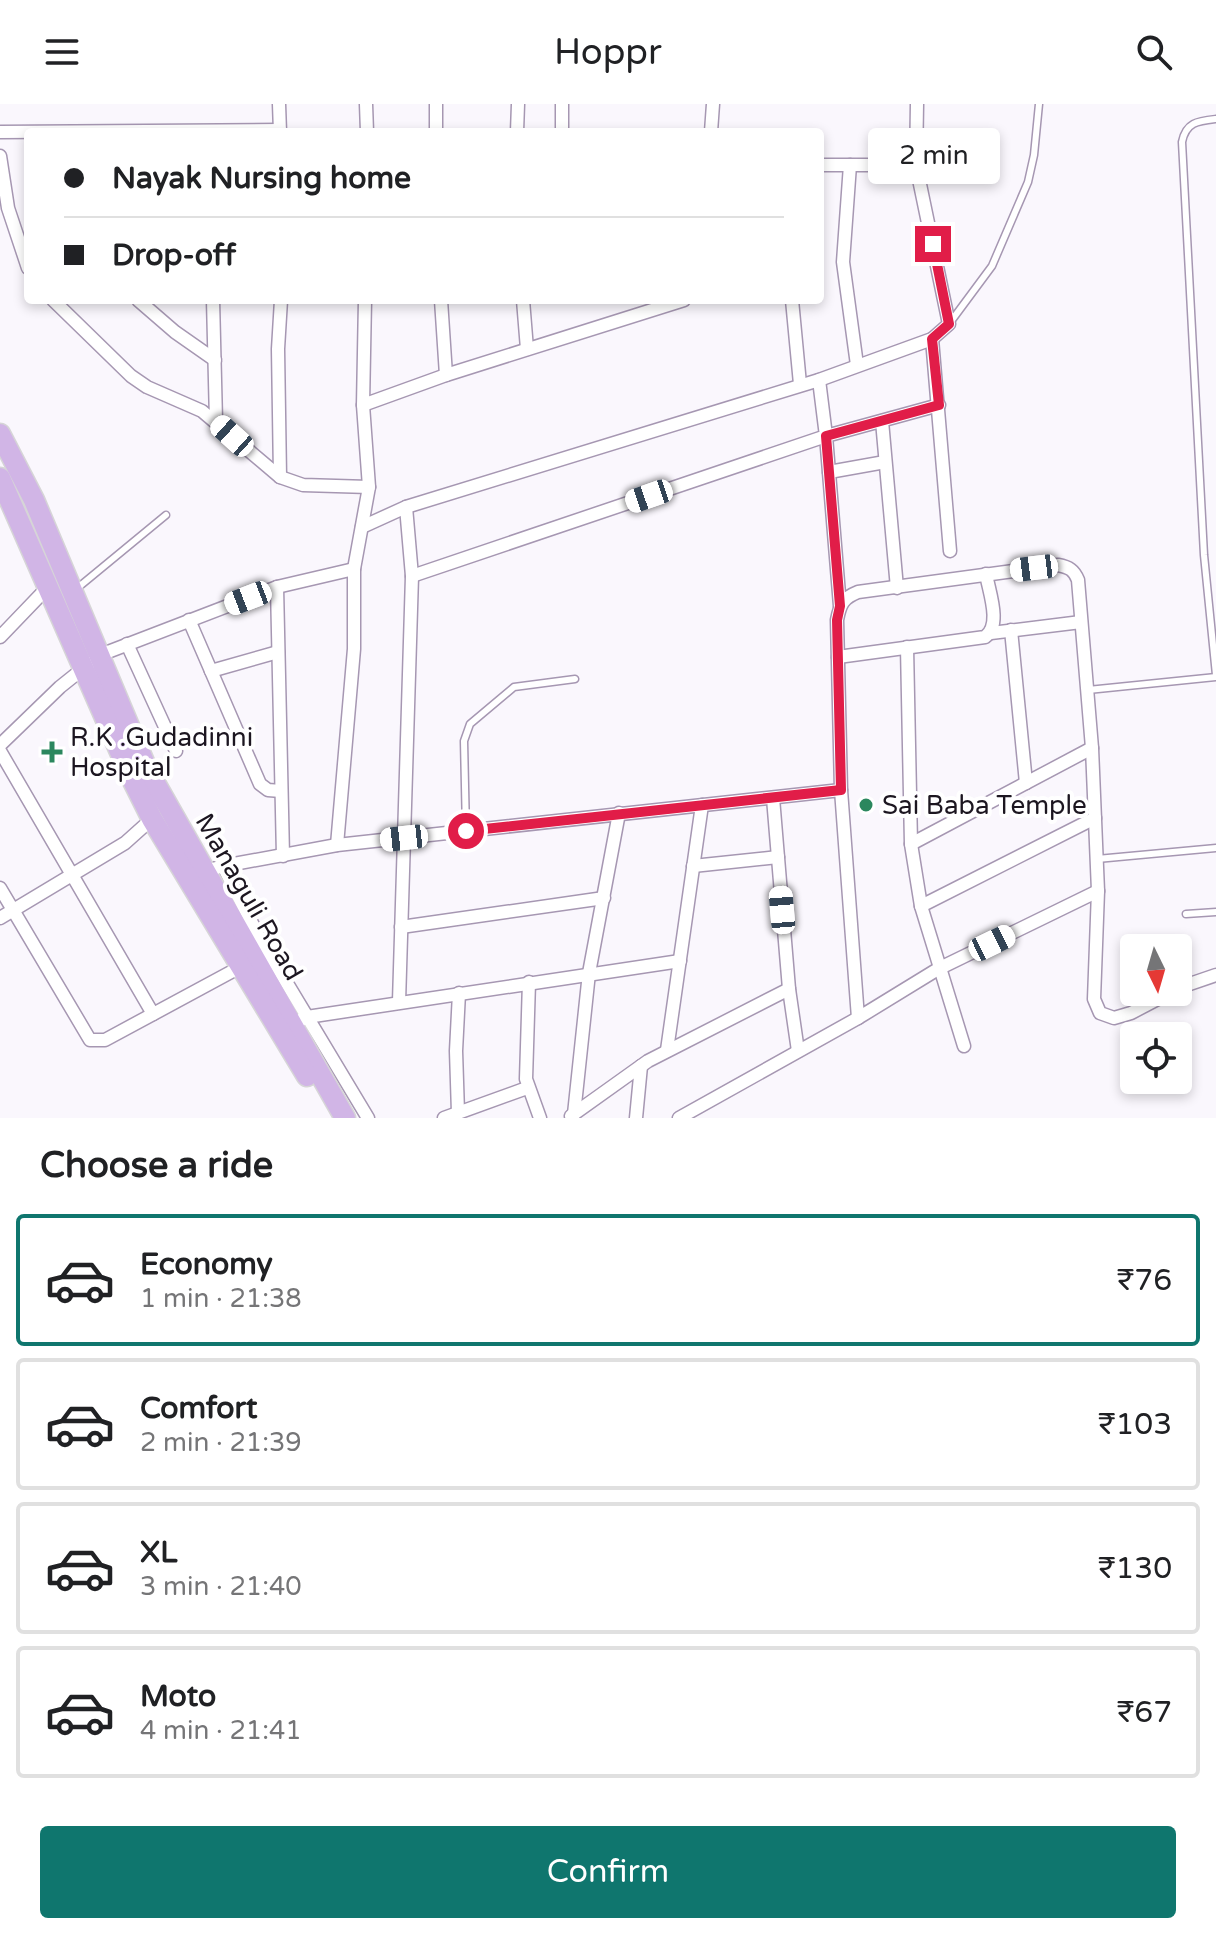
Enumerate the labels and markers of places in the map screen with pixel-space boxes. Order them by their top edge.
place label: R.K .Gudadinni Hospital [70,722,253,783]
marker: R.K .Gudadinni Hospital [41,741,63,763]
place label: Sai Baba Temple [882,790,1087,821]
marker: Sai Baba Temple [857,796,875,814]

